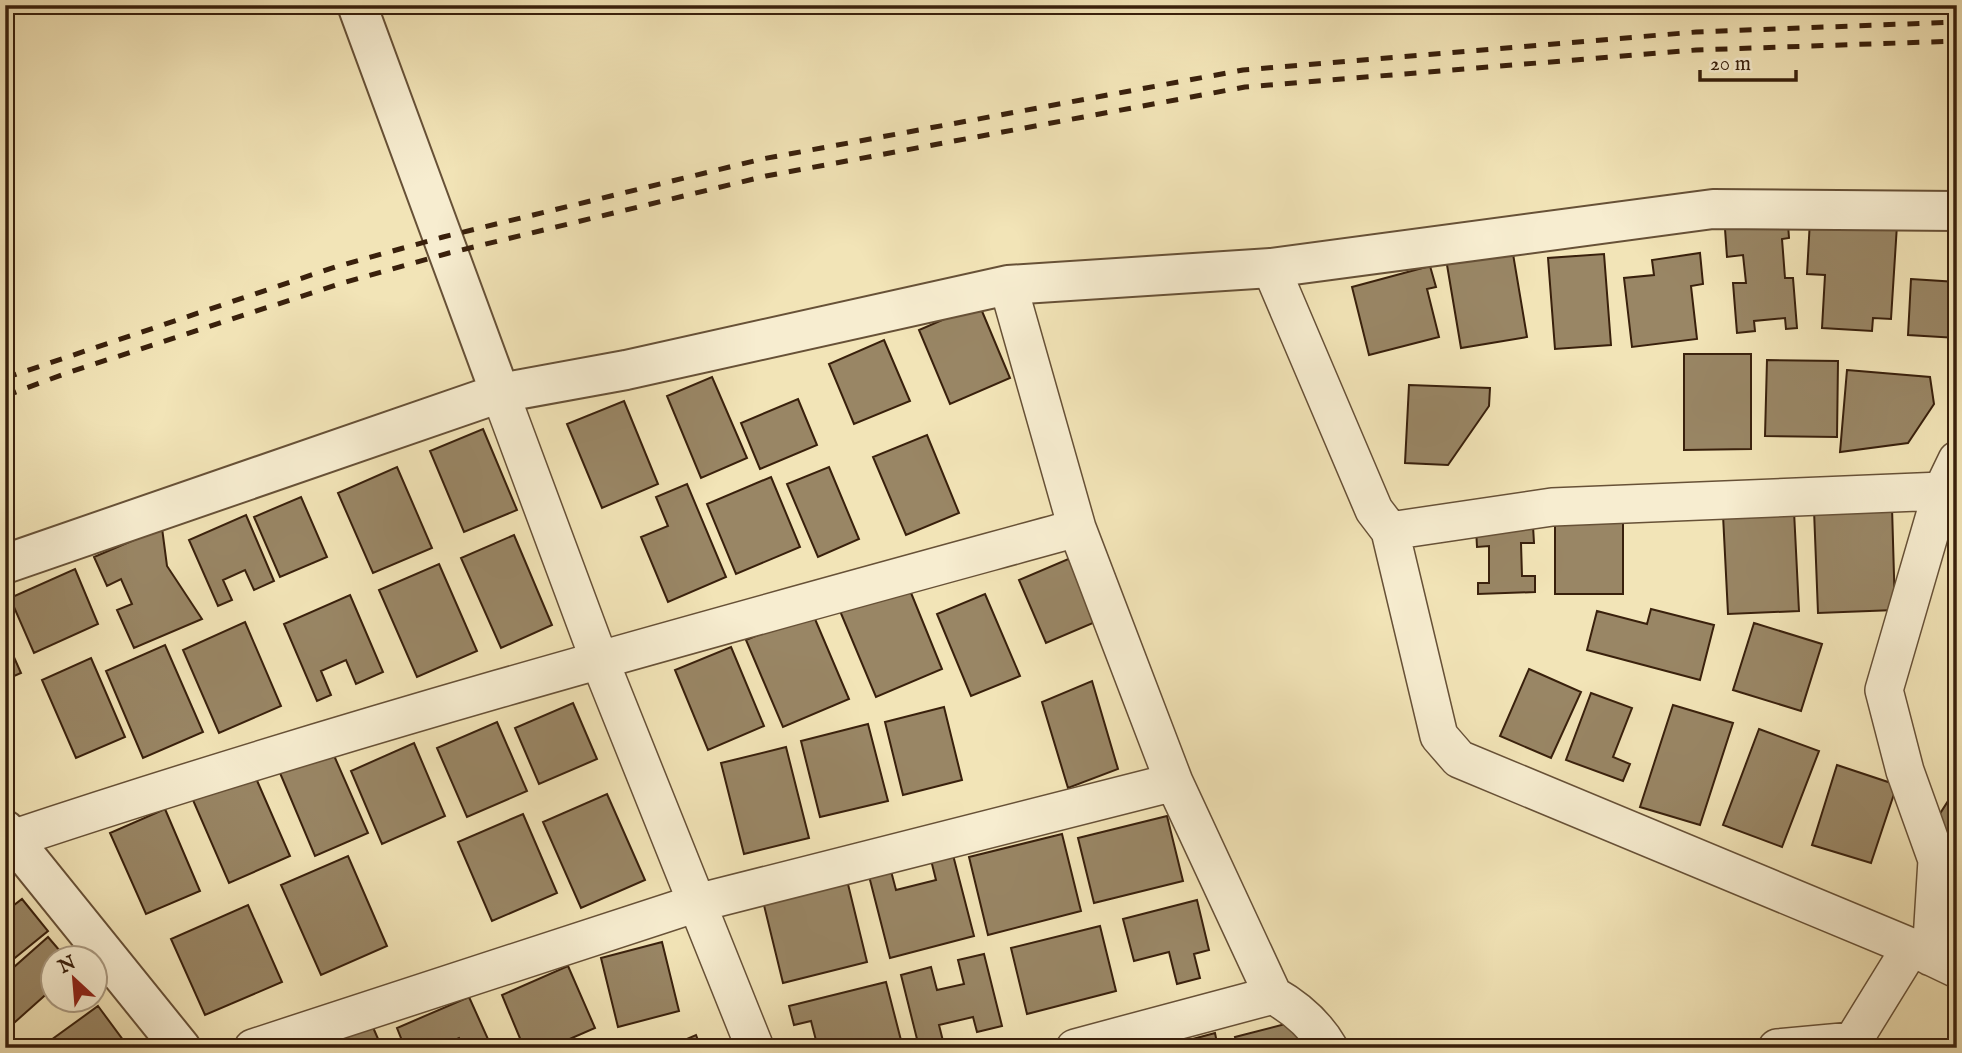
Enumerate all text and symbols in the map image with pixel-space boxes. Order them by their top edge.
scale bar [1700,38,1796,82]
text: 20 m [1710,51,1751,78]
north arrow [38,944,108,1014]
text: N [54,951,81,980]

